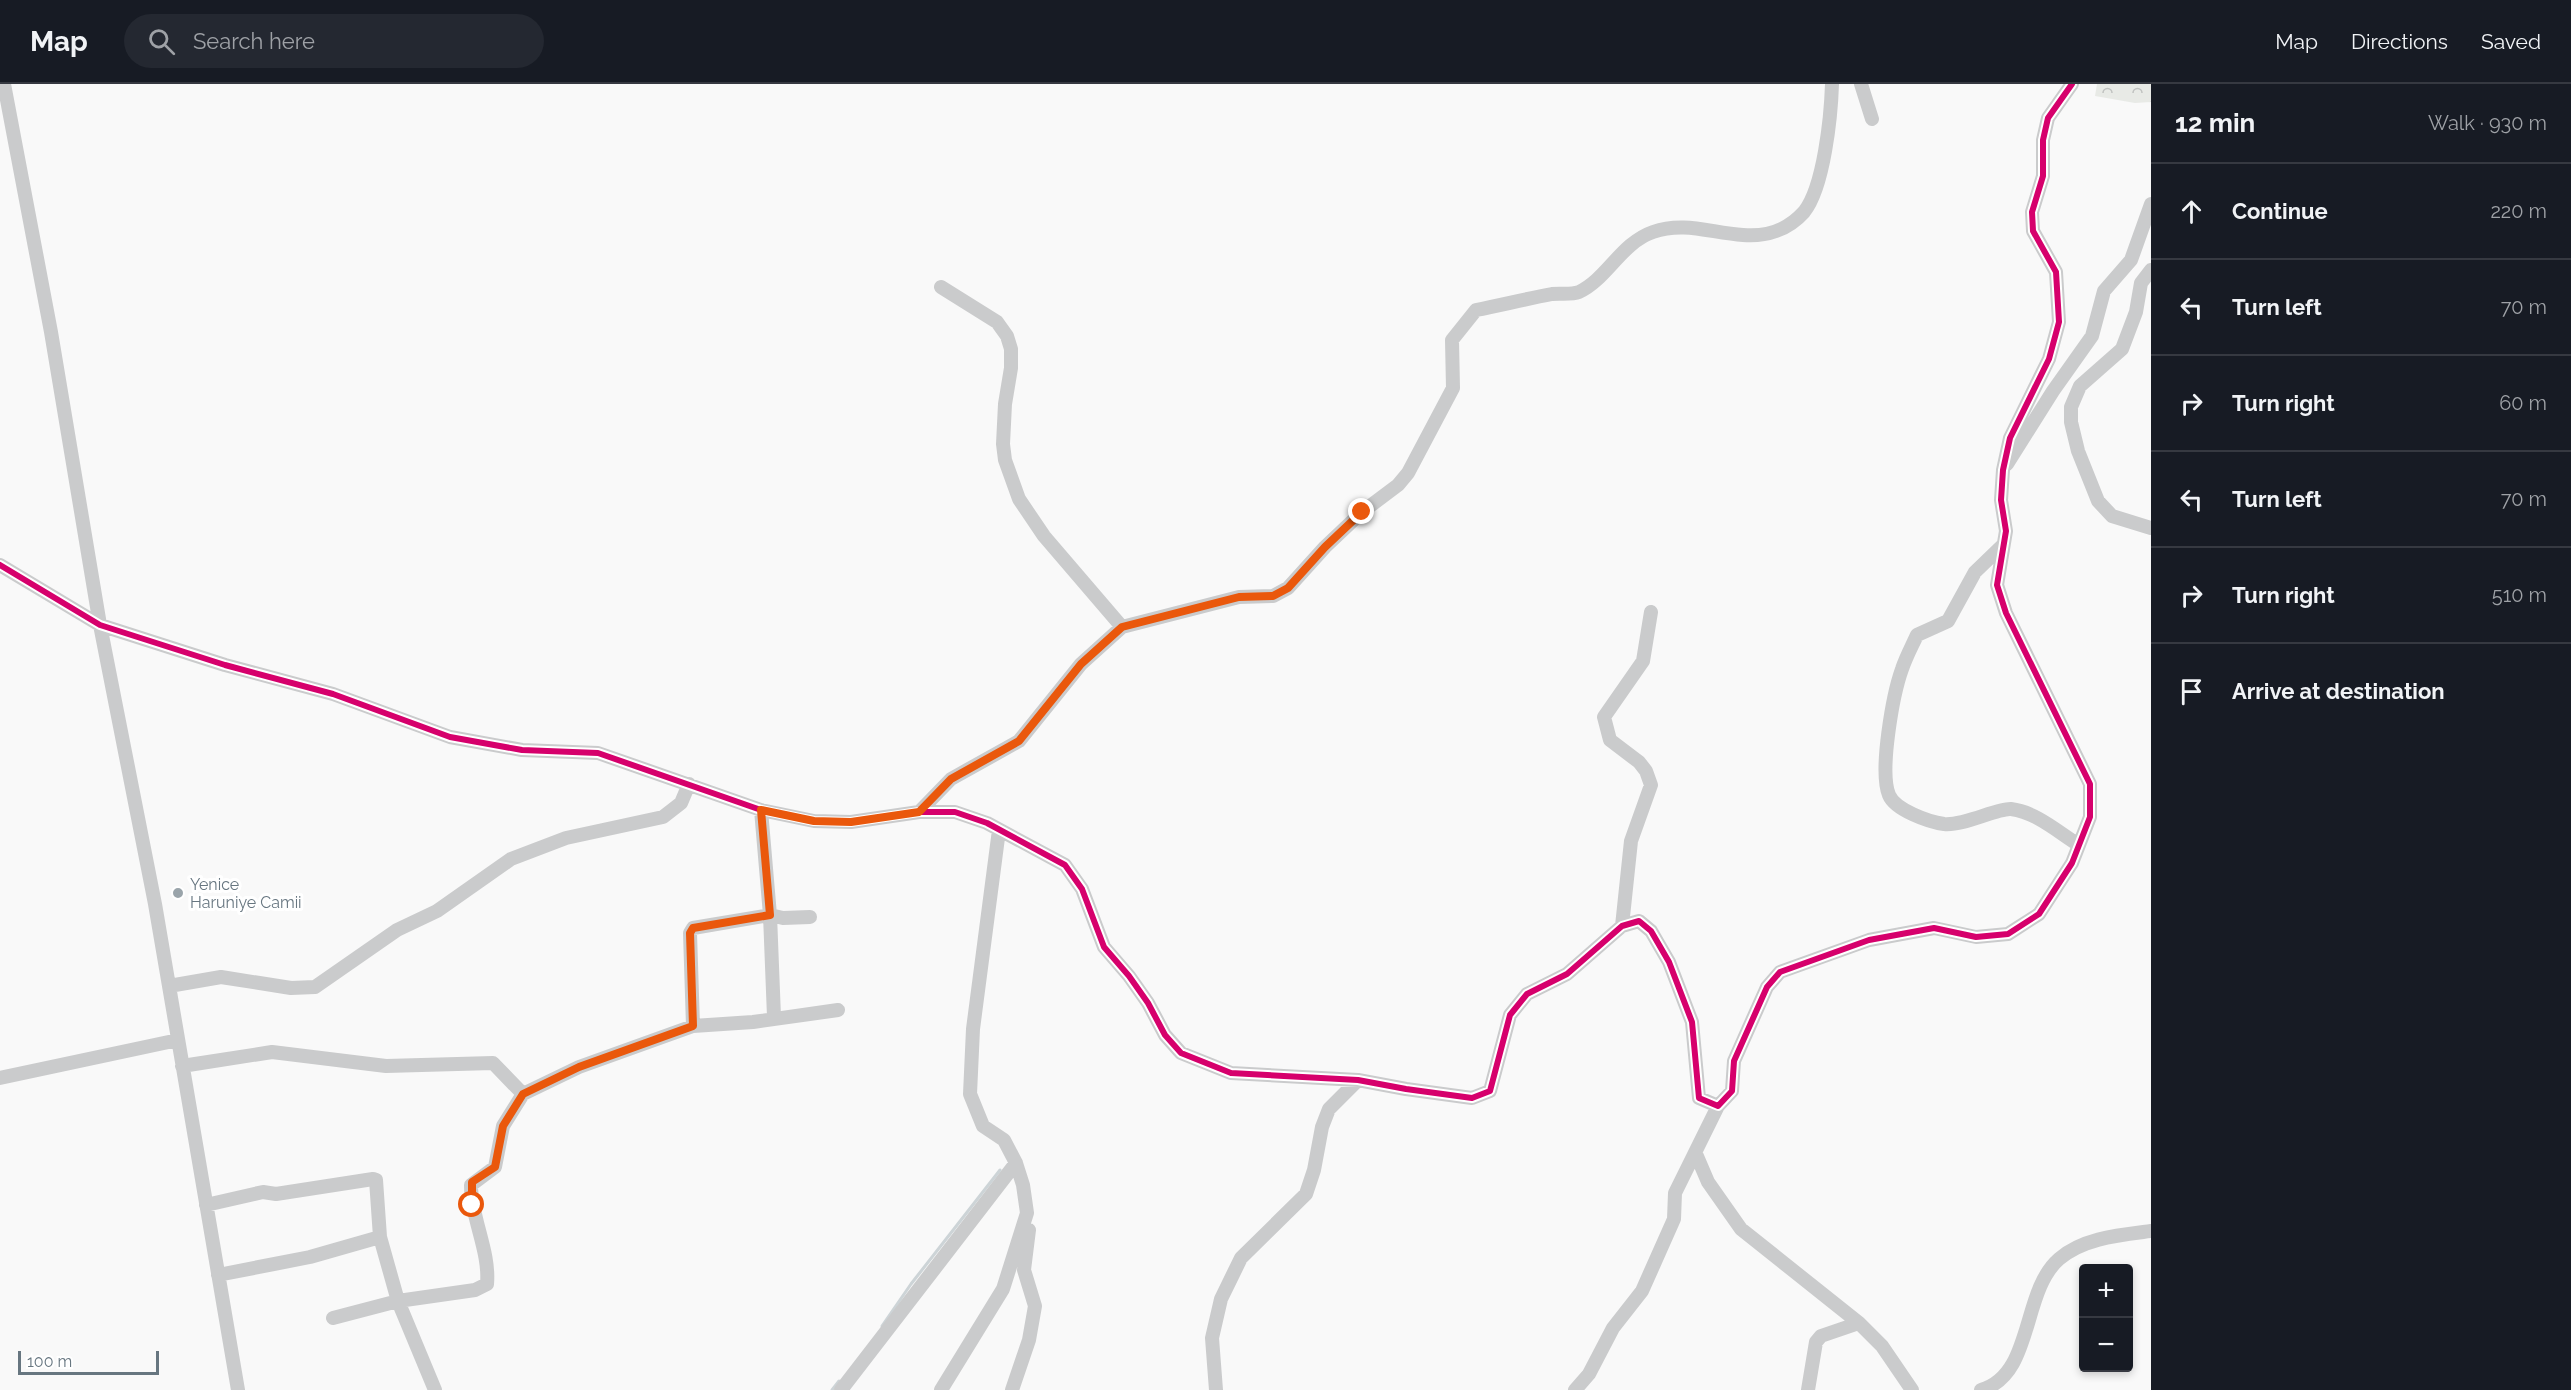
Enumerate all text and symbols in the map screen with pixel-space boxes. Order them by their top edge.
search box [124,14,544,68]
text: Map [30,25,88,58]
icon: search [145,25,178,58]
text: Search here [193,28,315,54]
text: Map [2275,29,2318,54]
text: Directions [2351,29,2448,54]
text: Saved [2481,29,2541,54]
text: 12 min [2175,108,2255,138]
text: Walk · 930 m [2428,111,2547,135]
icon: ahead [2175,195,2208,228]
text: Continue [2232,198,2328,224]
text: 220 m [2490,199,2547,223]
icon: left [2175,291,2208,324]
text: Turn left [2232,294,2322,320]
text: 70 m [2501,295,2547,319]
icon: right [2175,387,2208,420]
text: Turn right [2232,390,2335,416]
text: 60 m [2499,391,2547,415]
icon: left [2175,483,2208,516]
text: Turn left [2232,486,2322,512]
text: 70 m [2501,487,2547,511]
route end [1348,498,1374,524]
icon: right [2175,579,2208,612]
text: Turn right [2232,582,2335,608]
text: 510 m [2492,583,2547,607]
icon: arrive [2175,675,2208,708]
text: Arrive at destination [2232,678,2445,704]
place label: Yenice Haruniye Camii [190,875,302,912]
marker: Yenice Haruniye Camii [171,886,185,900]
route start [458,1191,484,1217]
map controls [2079,1264,2133,1372]
button: + [2079,1264,2133,1318]
button: − [2079,1318,2133,1372]
scale bar [18,1348,159,1376]
text: 100 m [27,1352,72,1371]

